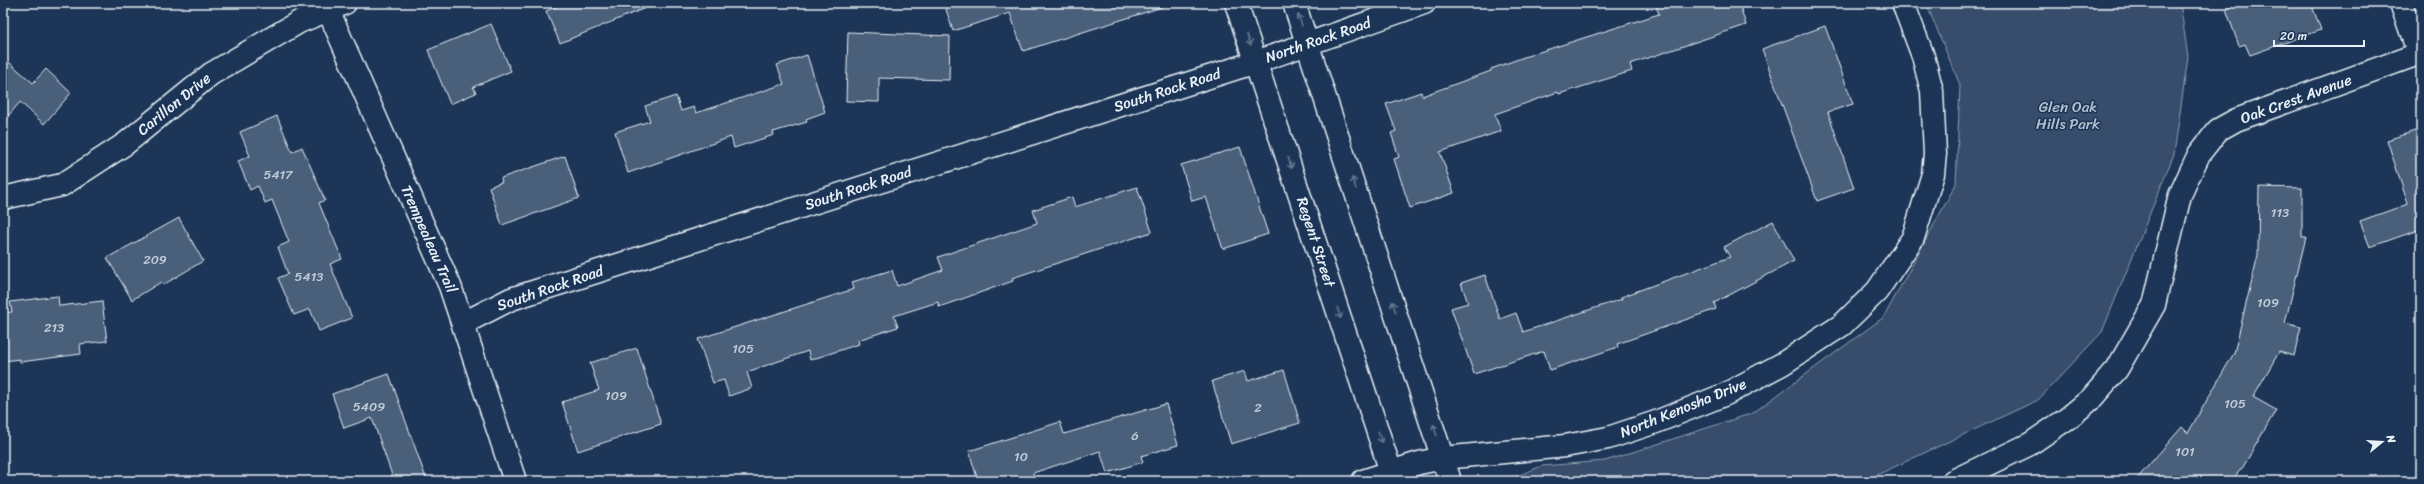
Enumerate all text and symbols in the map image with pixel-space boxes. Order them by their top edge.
street label: North Rock Road [1262,9,1375,70]
one-way arrow [1295,14,1303,26]
scale bar [2274,22,2364,48]
text: 20 m [2280,25,2307,47]
one-way arrow [1245,34,1253,46]
street label: South Rock Road [1110,60,1225,120]
street label: Carillon Drive [131,66,217,142]
street label: Oak Crest Avenue [2237,67,2356,131]
park label: Glen Oak Hills Park [2036,94,2100,137]
one-way arrow [1287,157,1294,170]
street label: South Rock Road [801,158,916,218]
house number: 5417 [263,163,294,186]
one-way arrow [1349,178,1357,190]
street label: Trempealeau Trail [394,181,465,298]
street label: Regent Street [1289,193,1343,291]
house number: 113 [2271,201,2289,224]
house number: 209 [143,248,167,271]
street label: South Rock Road [493,257,608,318]
house number: 5413 [295,265,323,288]
house number: 109 [2257,291,2279,314]
one-way arrow [1390,301,1398,313]
one-way arrow [1336,307,1343,320]
house number: 213 [44,316,64,339]
house number: 105 [732,337,754,360]
street label: North Kenosha Drive [1616,371,1750,445]
house number: 109 [605,384,627,407]
house number: 105 [2224,392,2246,415]
house number: 5409 [353,395,385,418]
house number: 2 [1254,396,1262,419]
north arrow [2362,422,2402,462]
house number: 6 [1131,424,1139,447]
one-way arrow [1431,424,1438,437]
one-way arrow [1377,430,1384,443]
text: N [2381,432,2401,446]
house number: 101 [2175,440,2195,463]
house number: 10 [1014,445,1028,468]

